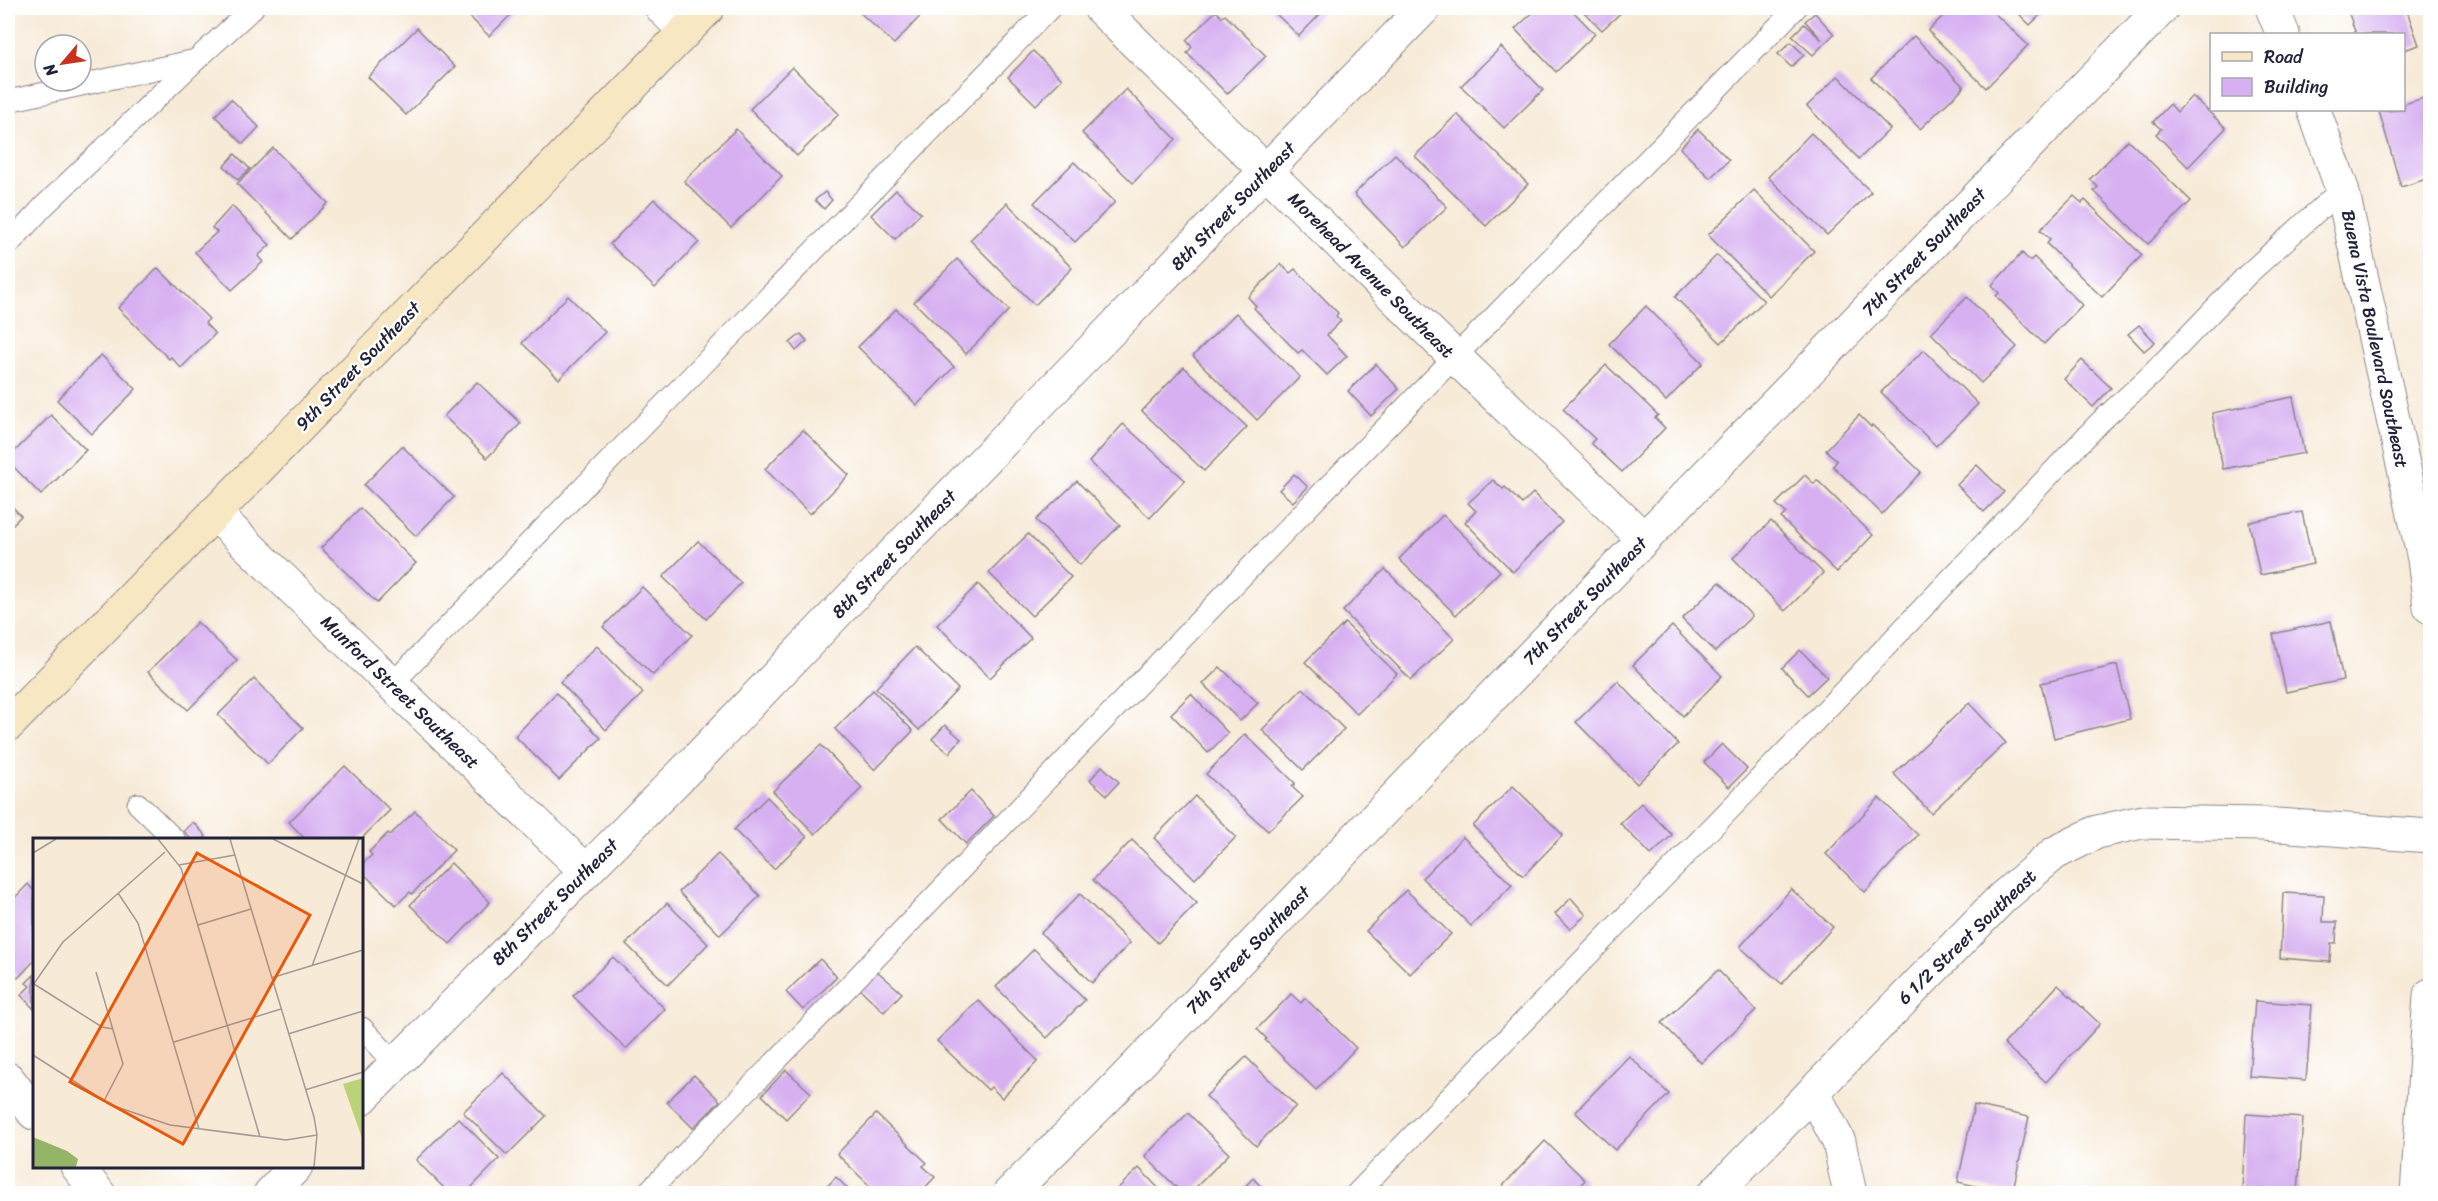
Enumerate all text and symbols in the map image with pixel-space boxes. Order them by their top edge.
north arrow [33,33,93,93]
legend [2210,33,2405,111]
text: Road [2264,41,2304,73]
text: N [35,57,66,83]
text: Building [2264,71,2328,103]
street label: 8th Street Southeast [1162,133,1304,278]
street label: 7th Street Southeast [1854,179,1995,324]
street label: Morehead Avenue Southeast [1280,184,1462,366]
street label: Buena Vista Boulevard Southeast [2332,207,2418,471]
street label: 9th Street Southeast [287,293,429,438]
street label: 8th Street Southeast [823,481,965,626]
street label: 7th Street Southeast [1515,528,1656,673]
street label: Munford Street Southeast [313,607,487,777]
street label: 8th Street Southeast [484,830,627,973]
inset map [33,838,363,1168]
street label: 6 1/2 Street Southeast [1890,861,2044,1013]
street label: 7th Street Southeast [1178,877,1319,1022]

